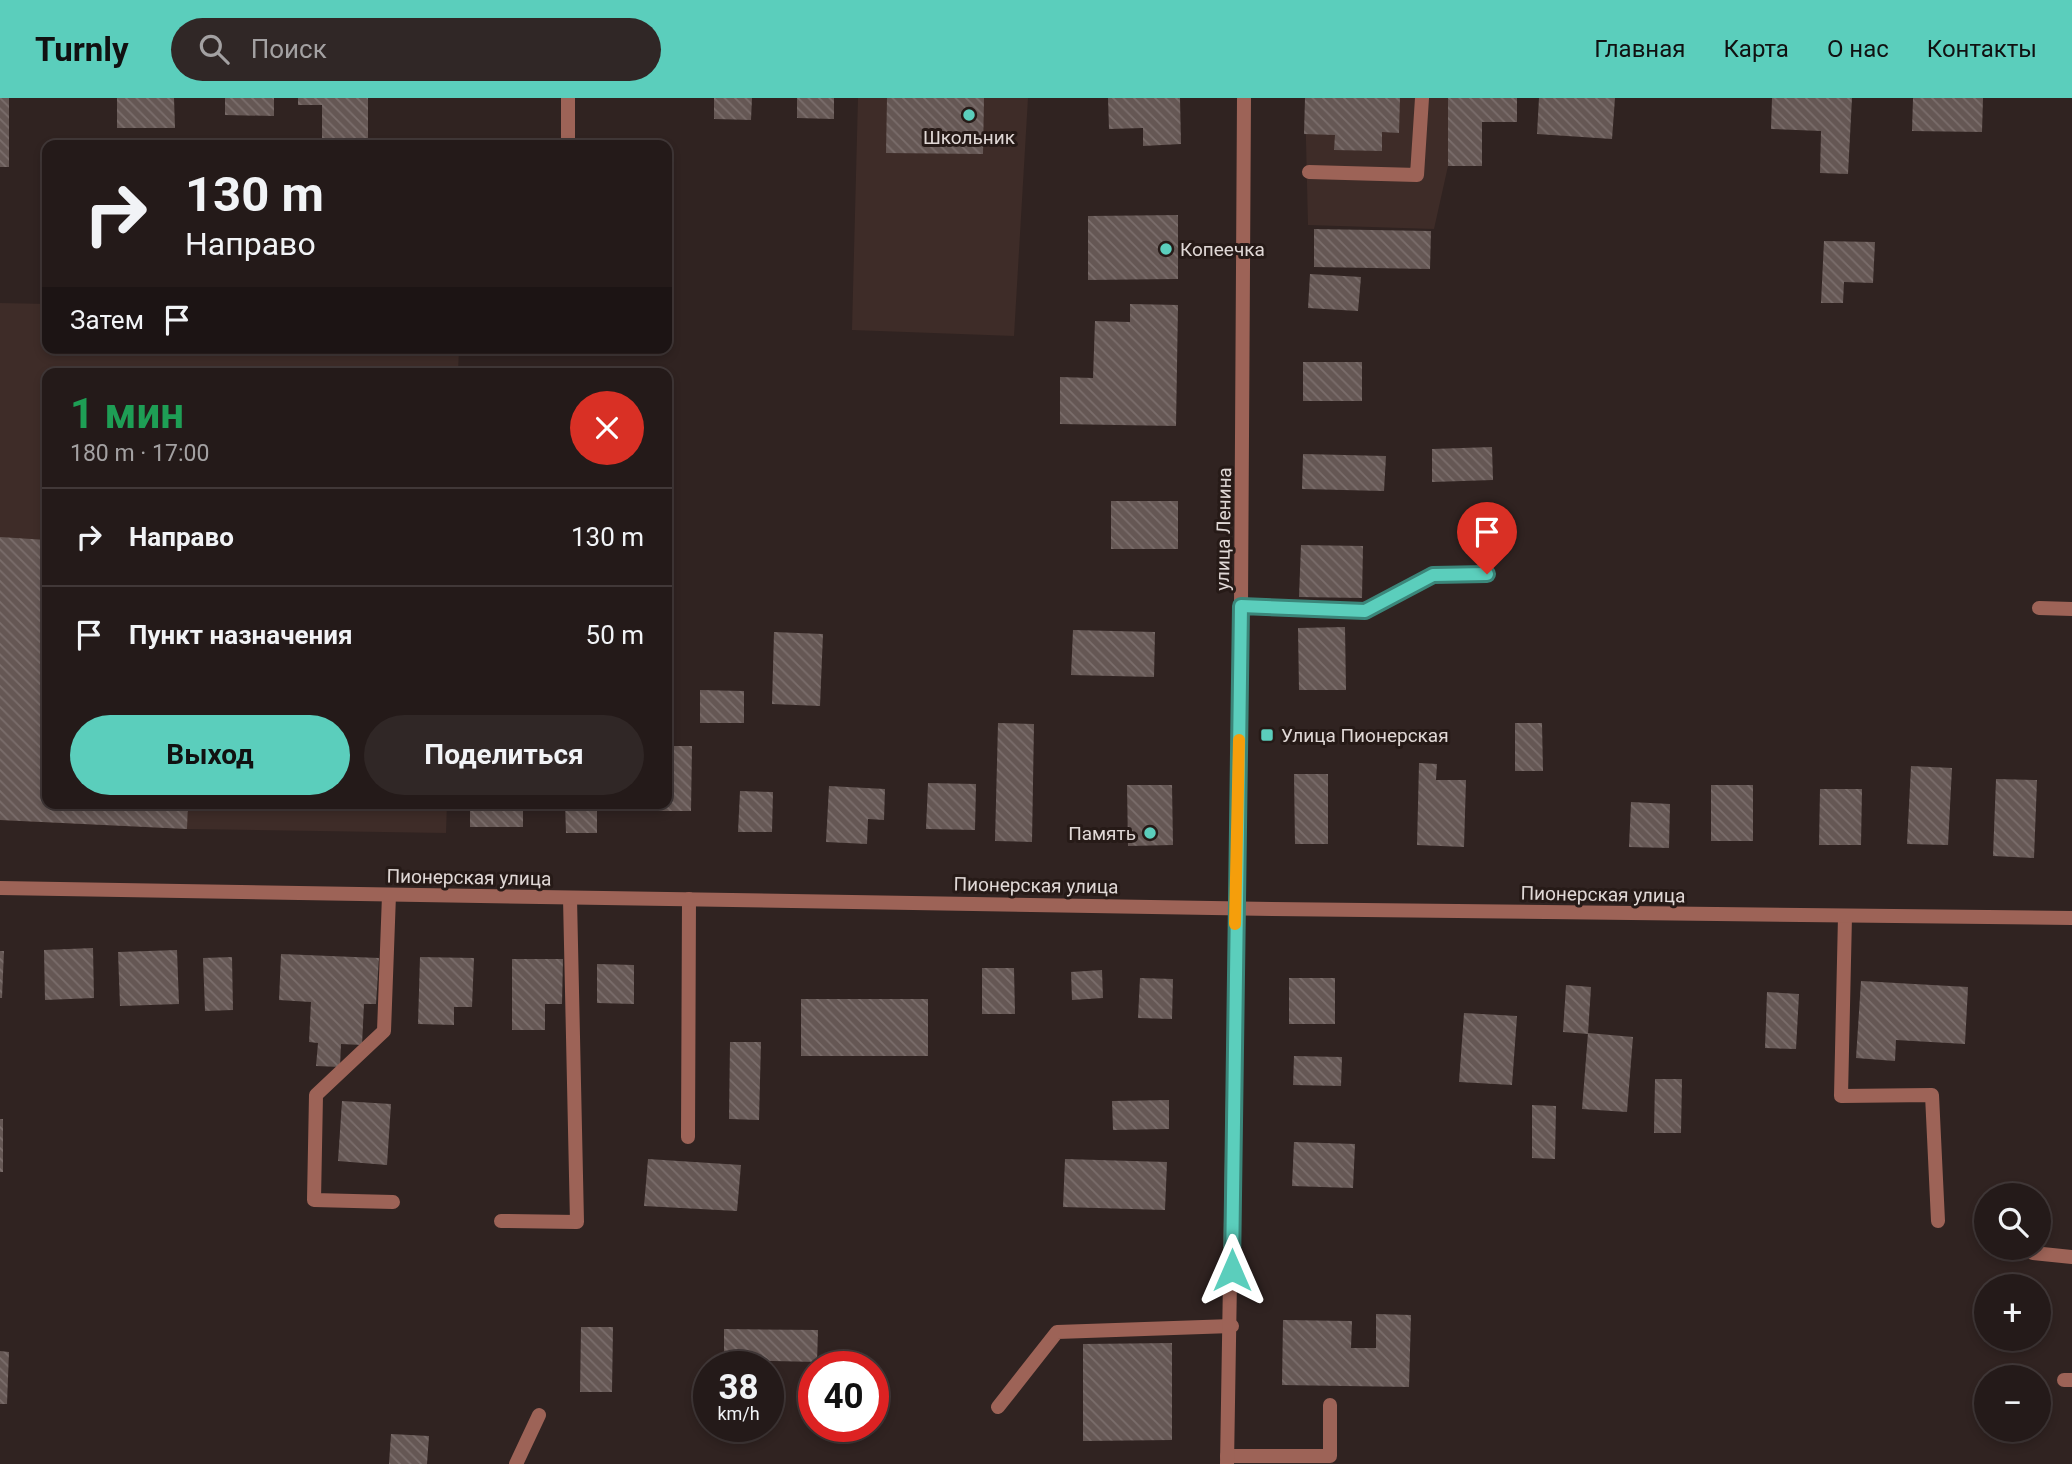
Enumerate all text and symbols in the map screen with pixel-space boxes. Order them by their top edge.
search box [171,18,661,81]
text: Turnly [35,30,129,69]
icon: search [195,30,233,68]
text: Поиск [251,34,327,64]
text: Главная [1594,35,1685,63]
text: Карта [1723,35,1789,63]
text: О нас [1827,35,1889,63]
text: Контакты [1927,35,2037,63]
marker: Школьник [961,107,977,123]
place label: Школьник [923,126,1016,149]
text: 130 m [185,166,324,223]
icon: right [70,168,161,259]
text: Направо [185,225,316,263]
place label: Копеечка [1180,238,1265,261]
marker: Копеечка [1158,241,1174,257]
icon: arrive [158,301,196,339]
text: Затем [70,305,144,335]
text: 1 мин [70,389,184,438]
button: close [570,391,644,465]
text: 180 m · 17:00 [70,440,209,467]
street label: улица Ленина [1211,467,1236,591]
pin [1457,502,1517,574]
icon: arrive [1468,513,1506,551]
icon: right [70,518,108,556]
text: Направо [129,522,234,552]
text: 130 m [571,522,644,552]
icon: arrive [70,616,108,654]
text: Пункт назначения [129,620,353,650]
text: 50 m [586,620,644,650]
button: Выход [70,715,350,795]
button: Поделиться [364,715,644,795]
place label: Улица Пионерская [1281,724,1449,747]
marker: Улица Пионерская [1259,727,1275,743]
place label: Память [1068,822,1136,845]
marker: Память [1142,825,1158,841]
street label: Пионерская улица [386,865,552,890]
street label: Пионерская улица [953,873,1119,898]
street label: Пионерская улица [1520,882,1686,907]
map controls [1974,1183,2051,1442]
button: search [1974,1183,2051,1260]
position arrow [1195,1233,1269,1307]
button: + [1974,1274,2051,1351]
speed limit sign: 40 [798,1351,889,1442]
button: − [1974,1365,2051,1442]
text: 38 [718,1367,759,1408]
text: km/h [717,1403,760,1424]

